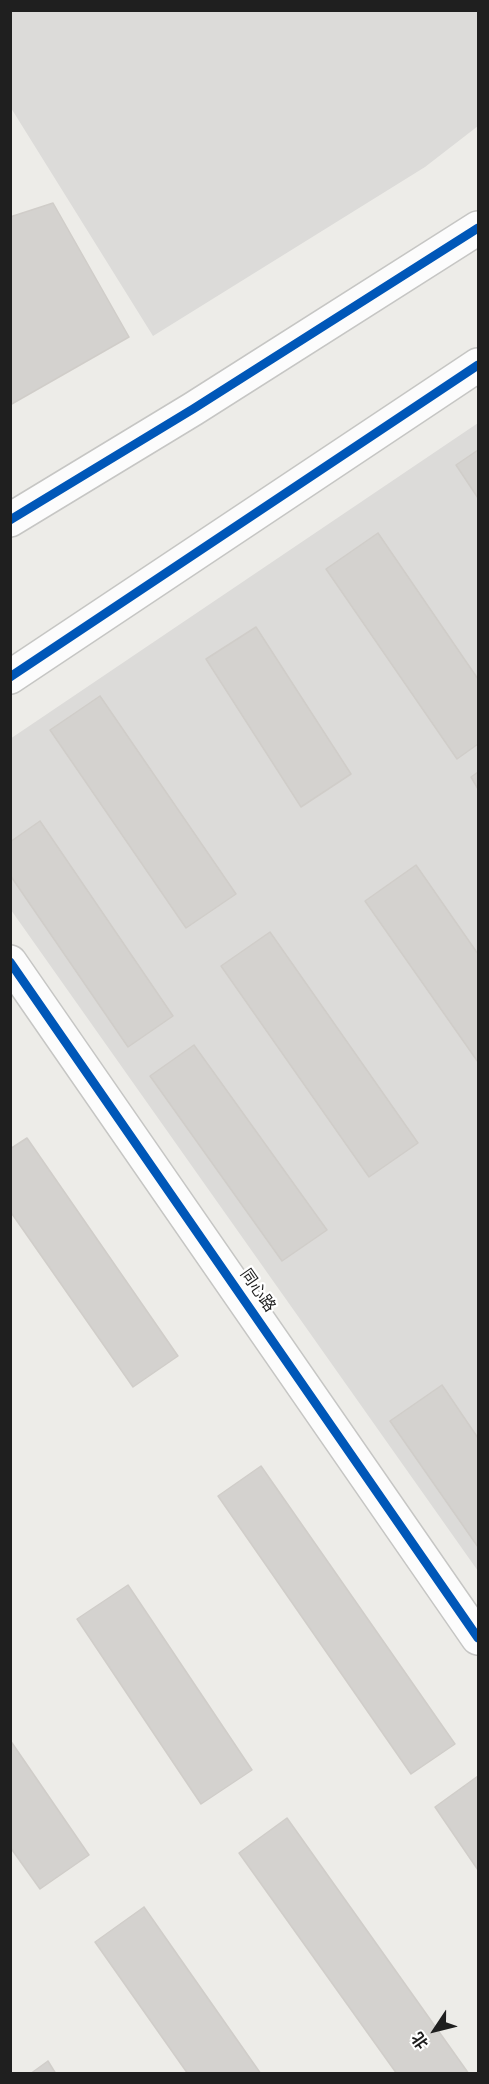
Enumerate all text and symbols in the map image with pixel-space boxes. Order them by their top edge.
street label: 同心路 [235,1266,279,1316]
north arrow [405,2000,465,2060]
text: 北 [407,2027,434,2053]

